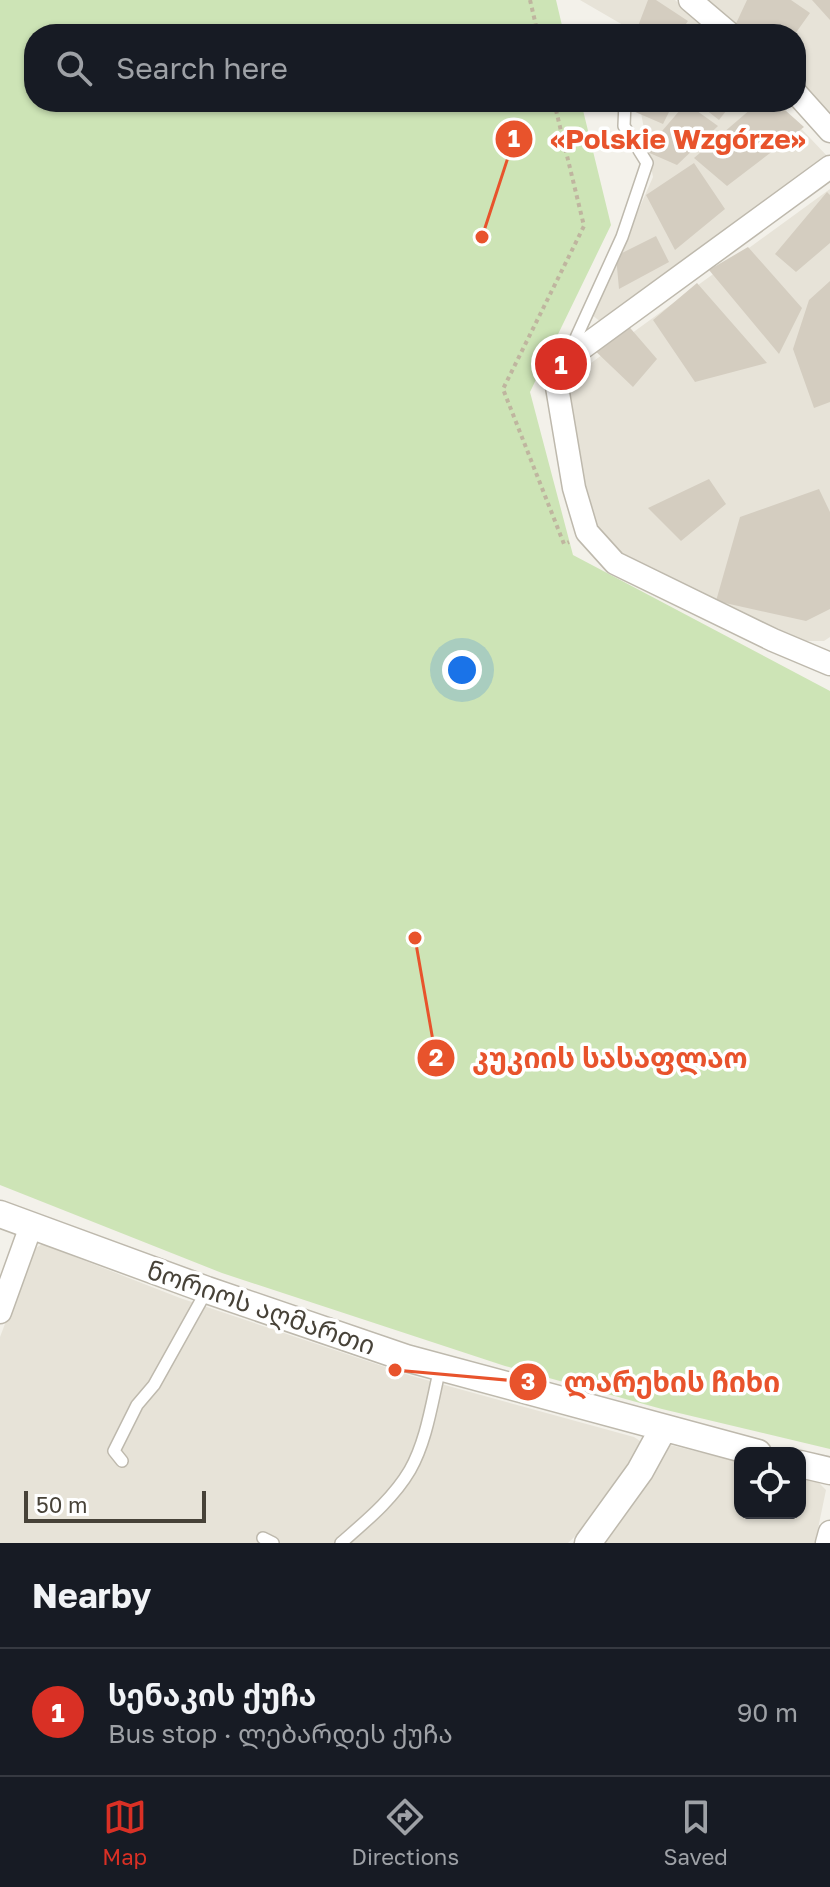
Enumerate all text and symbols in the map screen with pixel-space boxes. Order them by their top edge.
search box [24,24,806,112]
icon: search [52,46,96,90]
text: Search here [116,50,288,86]
callout: «Polskie Wzgórze» [494,113,821,165]
text: «Polskie Wzgórze» [550,122,806,155]
text: 1 [508,123,520,152]
pin: 1 [535,334,587,394]
your location [442,650,482,690]
callout: კუკიის სასაფლაო [416,1032,763,1084]
text: კუკიის სასაფლაო [472,1041,748,1076]
text: 2 [429,1042,443,1071]
street label: ნორიოს აღმართი [143,1254,379,1362]
callout: ლარეხის ჩიხი [508,1356,796,1408]
text: ლარეხის ჩიხი [564,1365,780,1400]
text: 3 [521,1366,535,1395]
map controls [734,1447,806,1519]
button: locate [734,1447,806,1519]
scale bar [24,1487,206,1523]
text: 50 m [36,1491,87,1518]
text: Nearby [32,1575,152,1615]
text: სენაკის ქუჩა [108,1677,316,1713]
text: 1 [51,1697,65,1728]
text: 90 m [737,1697,798,1728]
text: Bus stop · ლებარდეს ქუჩა [108,1718,453,1749]
tab: Map [102,1795,147,1870]
tab: Directions [352,1795,459,1870]
tab: Saved [664,1795,728,1870]

